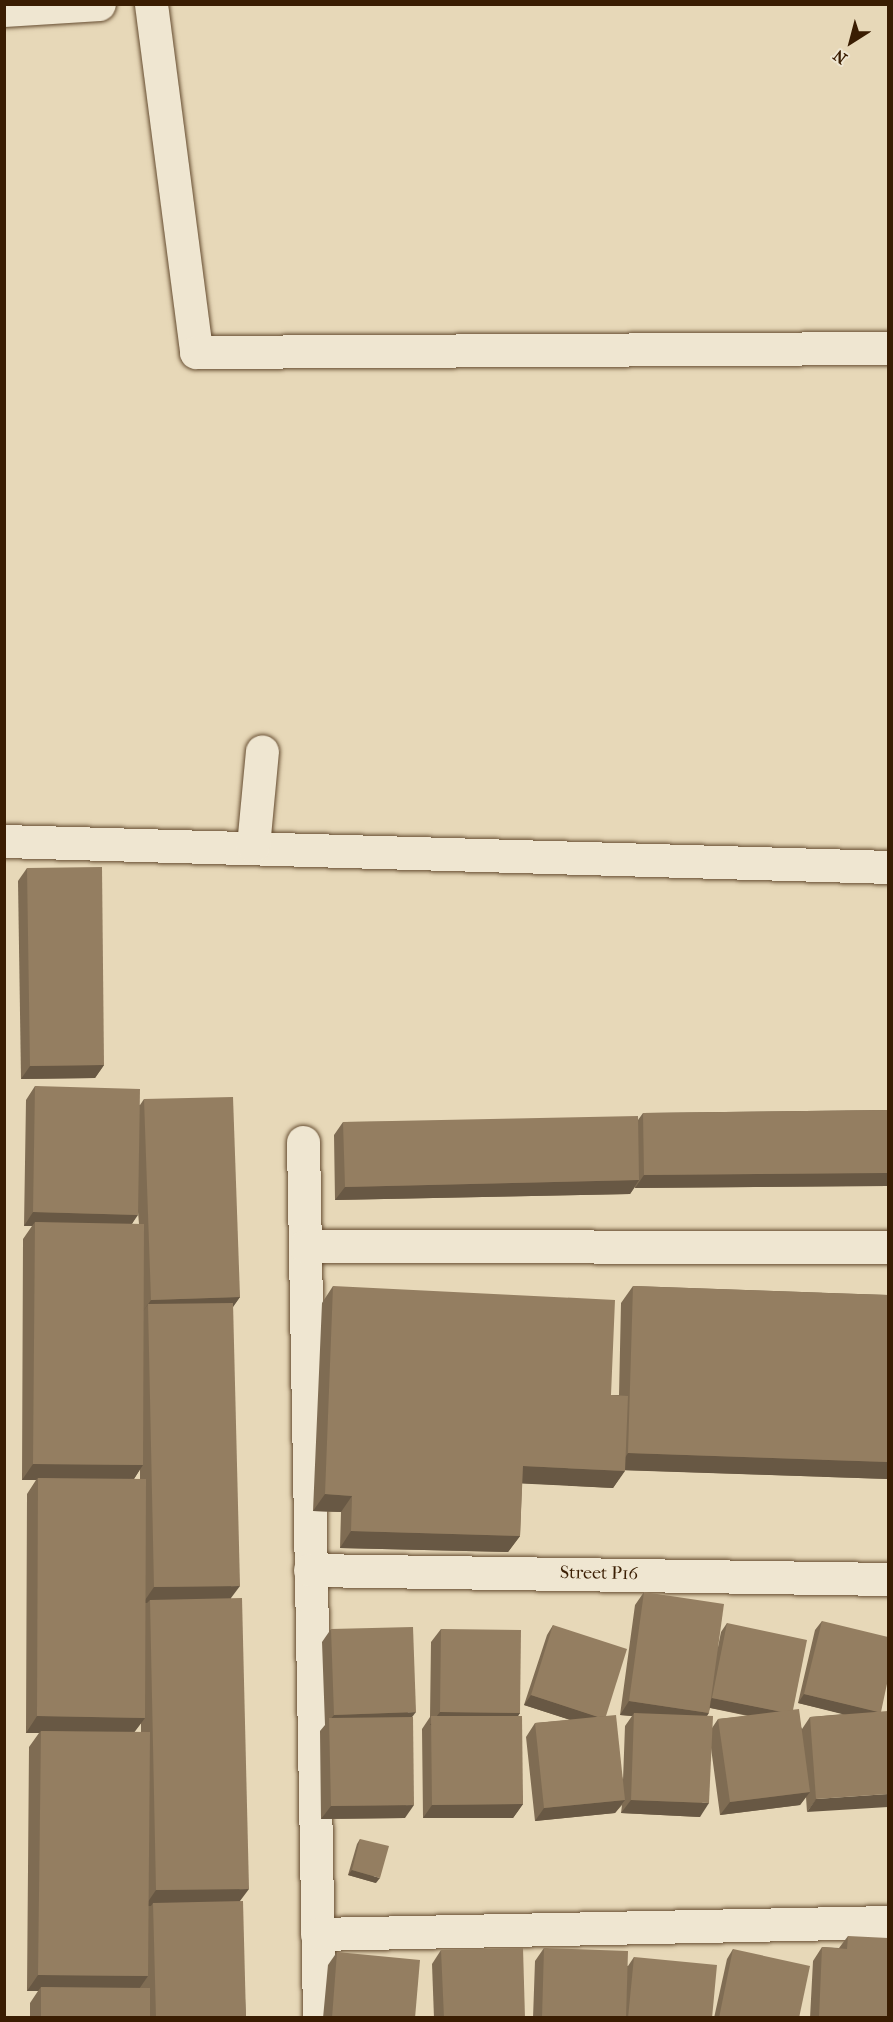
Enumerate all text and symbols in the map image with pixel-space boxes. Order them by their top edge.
north arrow [821,12,881,72]
text: N [830,46,851,68]
street label: Street P16 [560,1563,638,1585]

